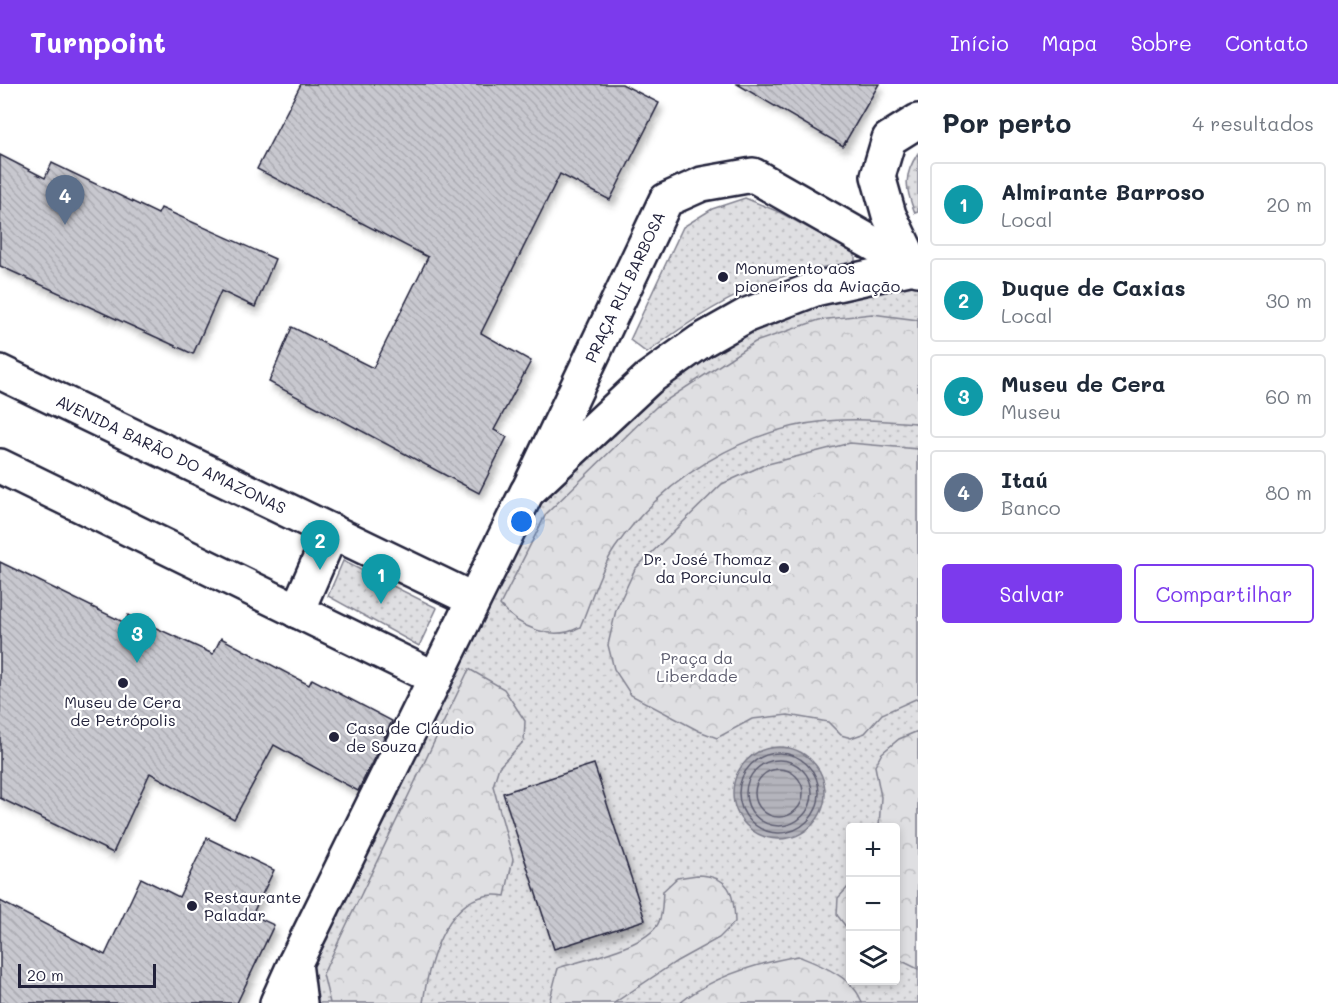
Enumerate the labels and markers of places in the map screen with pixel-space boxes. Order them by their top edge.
pin: 4 [46,176,84,225]
place label: Monumento aos pioneiros da Aviação [735,257,900,296]
marker: Monumento aos pioneiros da Aviação [716,270,730,284]
pin: 2 [300,520,340,570]
place label: Dr. José Thomaz da Porciuncula [643,548,772,587]
pin: 1 [362,554,400,604]
marker: Dr. José Thomaz da Porciuncula [777,561,791,575]
pin: 3 [118,614,156,663]
marker: Museu de Cera de Petrópolis [116,676,130,690]
place label: Museu de Cera de Petrópolis [64,691,182,730]
place label: Casa de Cláudio de Souza [346,717,474,756]
marker: Casa de Cláudio de Souza [327,730,341,744]
place label: Restaurante Paladar [204,886,302,925]
marker: Restaurante Paladar [185,899,199,913]

